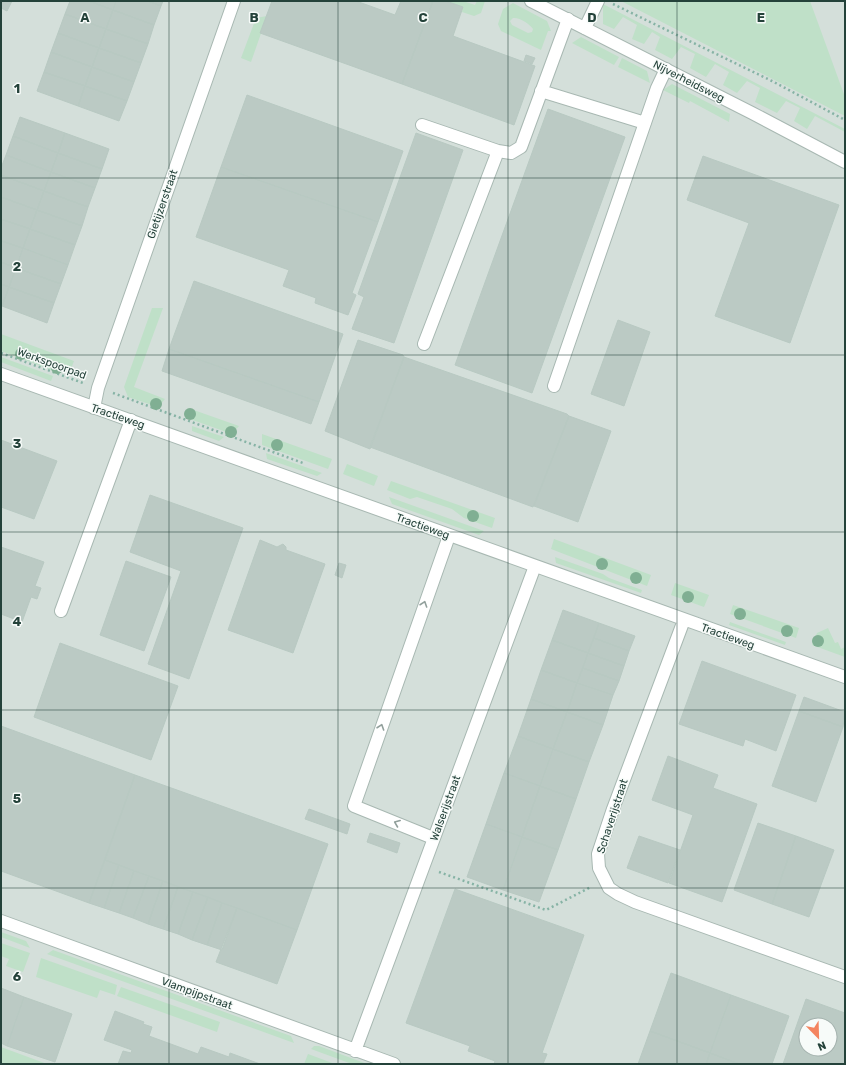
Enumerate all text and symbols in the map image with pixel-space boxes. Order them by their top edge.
text: A [80,10,90,25]
text: B [249,10,259,25]
text: C [418,10,428,25]
text: D [587,10,597,25]
text: E [757,10,765,25]
street label: Nijverheidsweg [651,58,727,105]
text: 1 [14,81,20,96]
street label: Gietijzerstraat [145,167,181,240]
text: 2 [13,259,21,274]
street label: Werkspoorpad [15,345,88,382]
street label: Tractieweg [89,401,146,432]
text: 3 [13,436,22,451]
street label: Tractieweg [394,511,451,542]
one-way arrow [419,601,428,608]
text: 4 [13,614,22,629]
street label: Tractieweg [699,621,756,652]
one-way arrow [377,723,385,730]
street label: Walserijstraat [428,773,464,843]
street label: Schaverijstraat [594,777,631,855]
text: 5 [13,791,21,806]
one-way arrow [394,820,401,828]
text: 6 [13,969,22,984]
street label: Vlampijpstraat [160,975,235,1013]
north arrow [798,1017,838,1057]
text: N [815,1038,828,1053]

